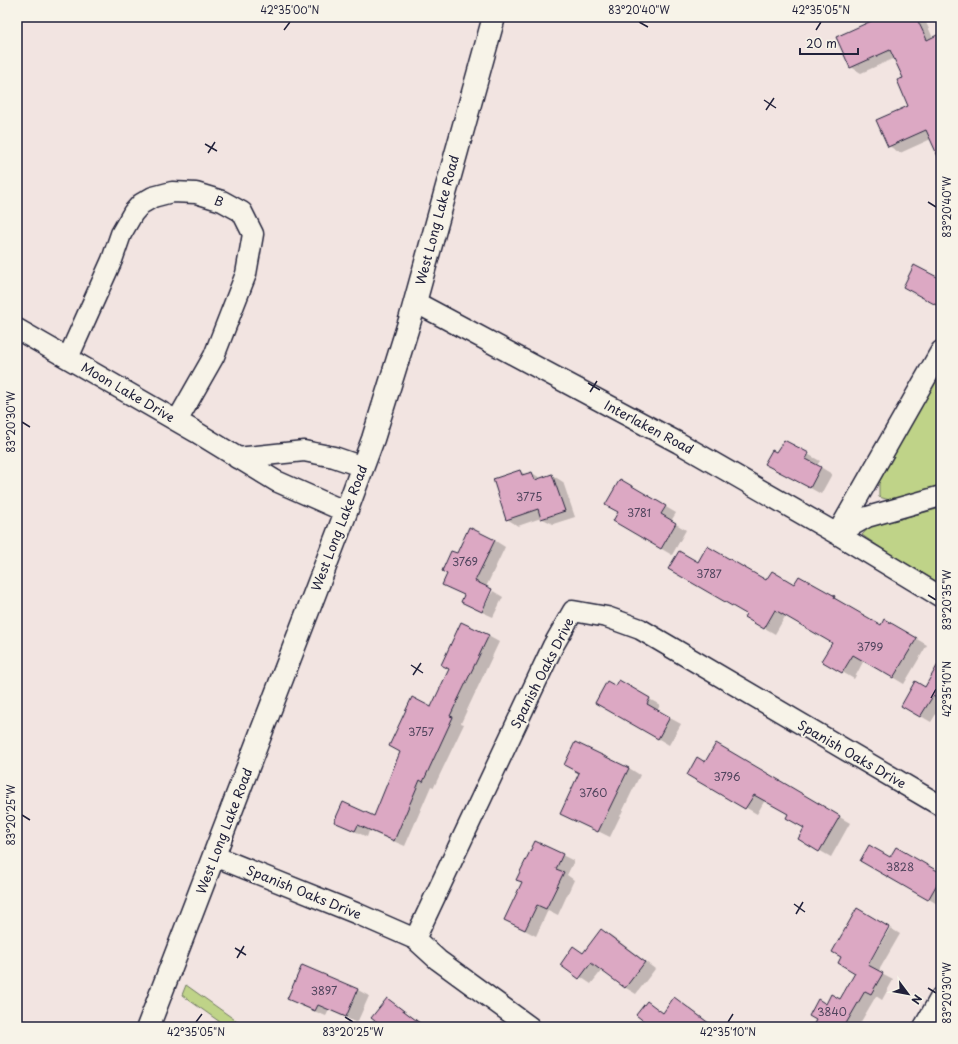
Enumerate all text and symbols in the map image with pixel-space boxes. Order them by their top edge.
text: 42°35'00"N [261,2,320,17]
text: 83°20'40"W [608,2,670,17]
text: 42°35'05"N [792,2,850,17]
scale bar [800,30,858,56]
text: 20 m [806,34,837,52]
street label: West Long Lake Road [410,153,463,287]
text: 83°20'40"W [939,176,954,238]
street label: B [212,190,227,211]
street label: Moon Lake Drive [78,357,179,426]
text: 83°20'30"W [3,390,18,453]
street label: Interlaken Road [601,395,697,458]
street label: West Long Lake Road [306,462,371,594]
house number: 3775 [516,488,542,505]
house number: 3781 [627,504,651,521]
house number: 3769 [452,553,478,570]
house number: 3787 [696,565,722,582]
text: 83°20'35"W [939,569,954,630]
street label: Spanish Oaks Drive [505,614,578,732]
house number: 3799 [857,638,883,655]
text: 42°35'10"N [939,661,954,717]
street label: Spanish Oaks Drive [794,715,910,792]
house number: 3757 [408,723,434,740]
street label: West Long Lake Road [191,765,256,897]
house number: 3796 [714,768,741,785]
text: 83°20'25"W [3,784,18,846]
house number: 3760 [579,784,607,801]
house number: 3828 [886,858,914,875]
street label: Spanish Oaks Drive [244,860,365,923]
text: 83°20'30"W [939,961,954,1024]
north arrow [888,974,928,1014]
house number: 3897 [311,982,337,999]
text: N [907,991,926,1008]
house number: 3840 [817,1003,847,1020]
text: 42°35'05"N [167,1024,225,1039]
text: 83°20'25"W [322,1024,384,1039]
text: 42°35'10"N [700,1024,756,1039]

